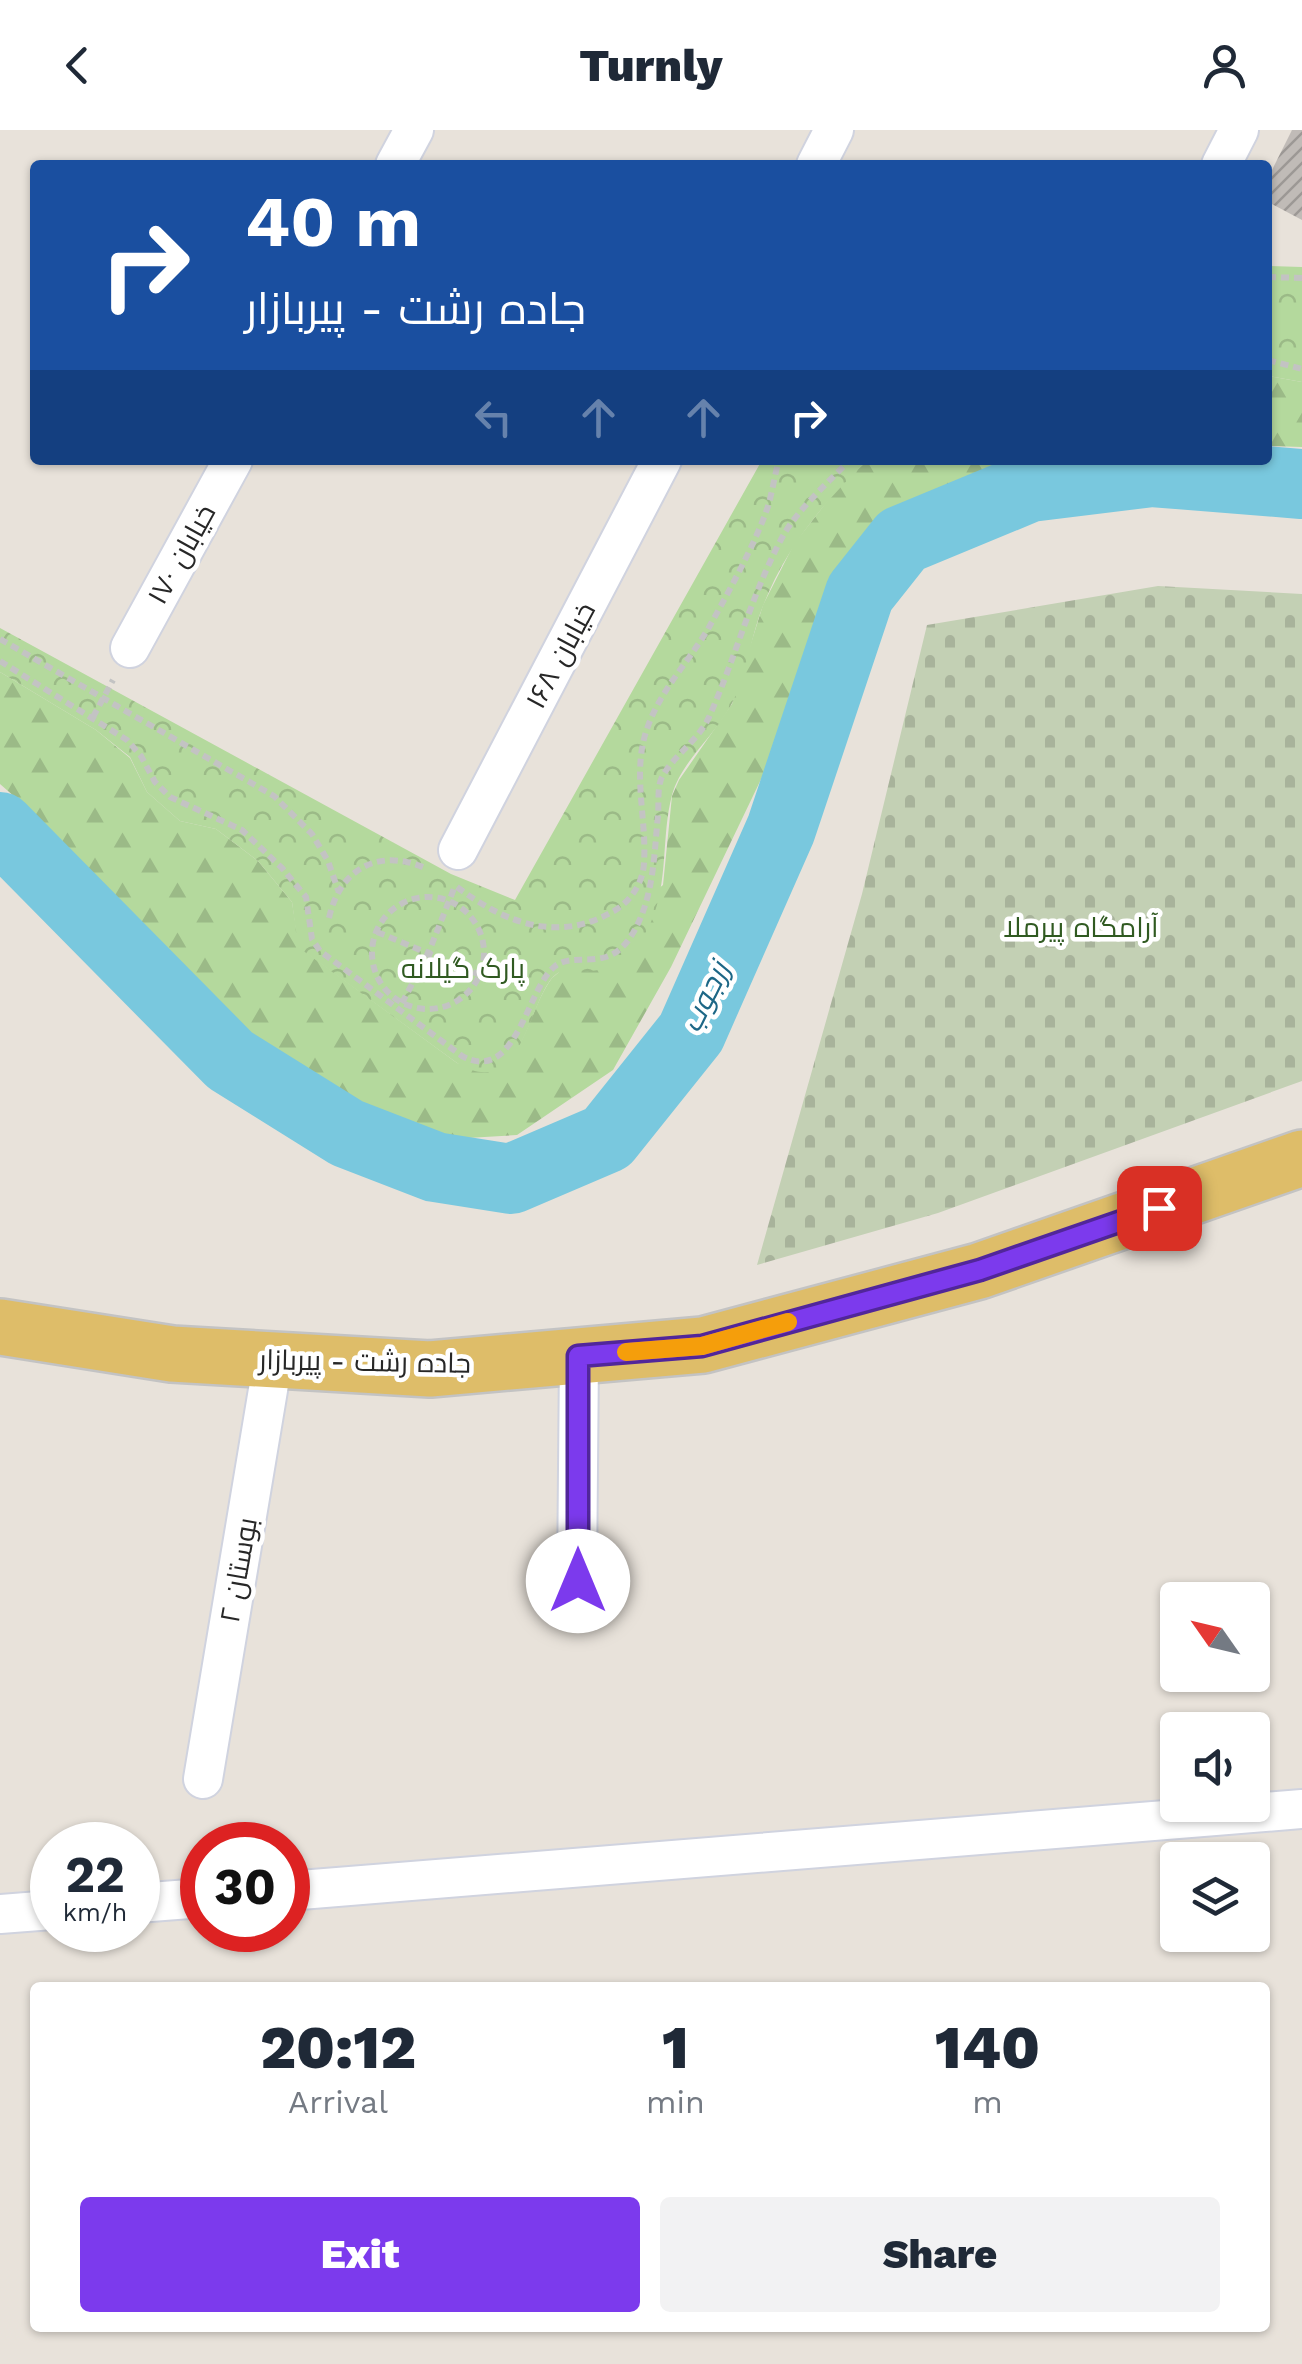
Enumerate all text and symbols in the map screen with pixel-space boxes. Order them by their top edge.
icon: back [50,38,105,93]
icon: person [1197,38,1252,93]
text: Turnly [579,39,723,92]
text: 40 m [245,181,421,263]
icon: right [80,200,210,330]
text: جاده رشت - پیربازار [245,282,586,335]
icon: left [466,390,521,445]
icon: ahead [571,390,626,445]
icon: ahead [676,390,731,445]
icon: right [781,390,836,445]
street label: خیابان ۱۷۰ [141,499,222,610]
street label: خیابان ۱۶۸ [519,597,602,714]
park label: آرامگاه پیرملا [1003,911,1159,946]
park label: پارک گیلانه [401,952,526,987]
water label: زرجوب [673,953,738,1037]
pin [1117,1166,1202,1251]
icon: arrive [1132,1181,1187,1236]
street label: جاده رشت - پیربازار [257,1343,471,1382]
street label: بوستان ۲ [213,1515,264,1625]
position arrow [526,1529,630,1633]
north arrow [1160,1582,1270,1692]
map controls [1160,1582,1270,1952]
button: sound [1160,1712,1270,1822]
speed limit sign: 30 [180,1822,310,1952]
button: layers [1160,1842,1270,1952]
text: 22 [65,1845,125,1904]
text: km/h [63,1898,127,1927]
text: 20:12 [260,2012,416,2083]
text: 1 [662,2012,689,2083]
text: 140 [935,2012,1040,2083]
text: Arrival [288,2083,388,2121]
text: min [646,2083,705,2121]
text: m [972,2083,1003,2121]
button: Exit [80,2197,640,2312]
button: Share [660,2197,1220,2312]

